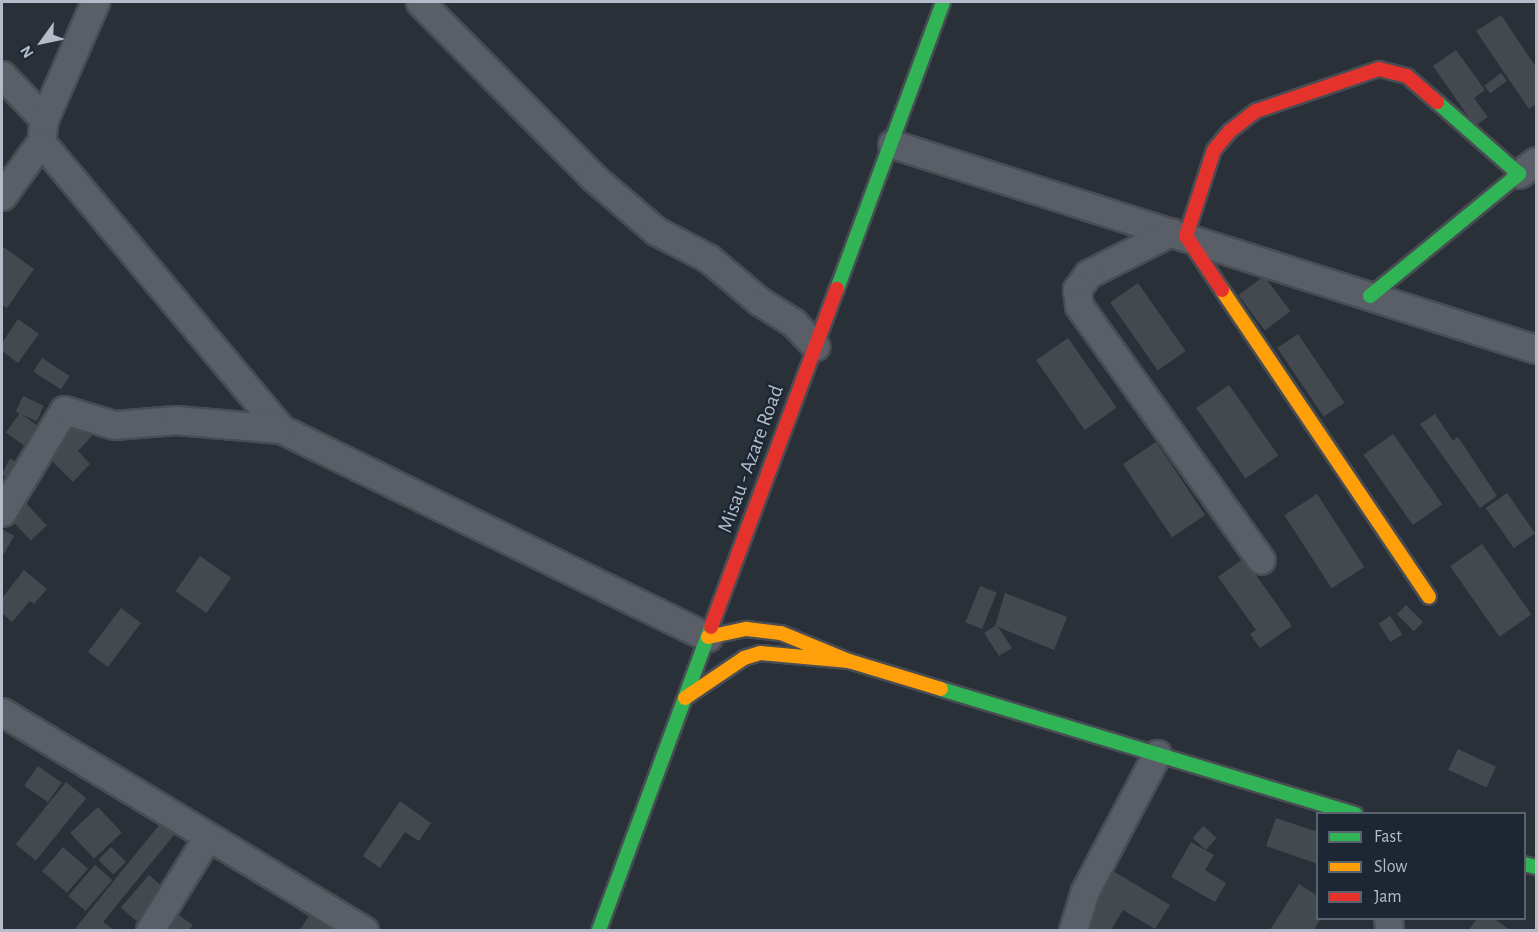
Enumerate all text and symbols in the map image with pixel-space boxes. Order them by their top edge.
north arrow [12,12,72,72]
text: N [17,43,37,61]
street label: Misau - Azare Road [713,382,789,536]
legend [1316,812,1526,920]
text: Fast [1374,828,1402,846]
text: Slow [1374,858,1407,876]
text: Jam [1374,888,1402,906]

